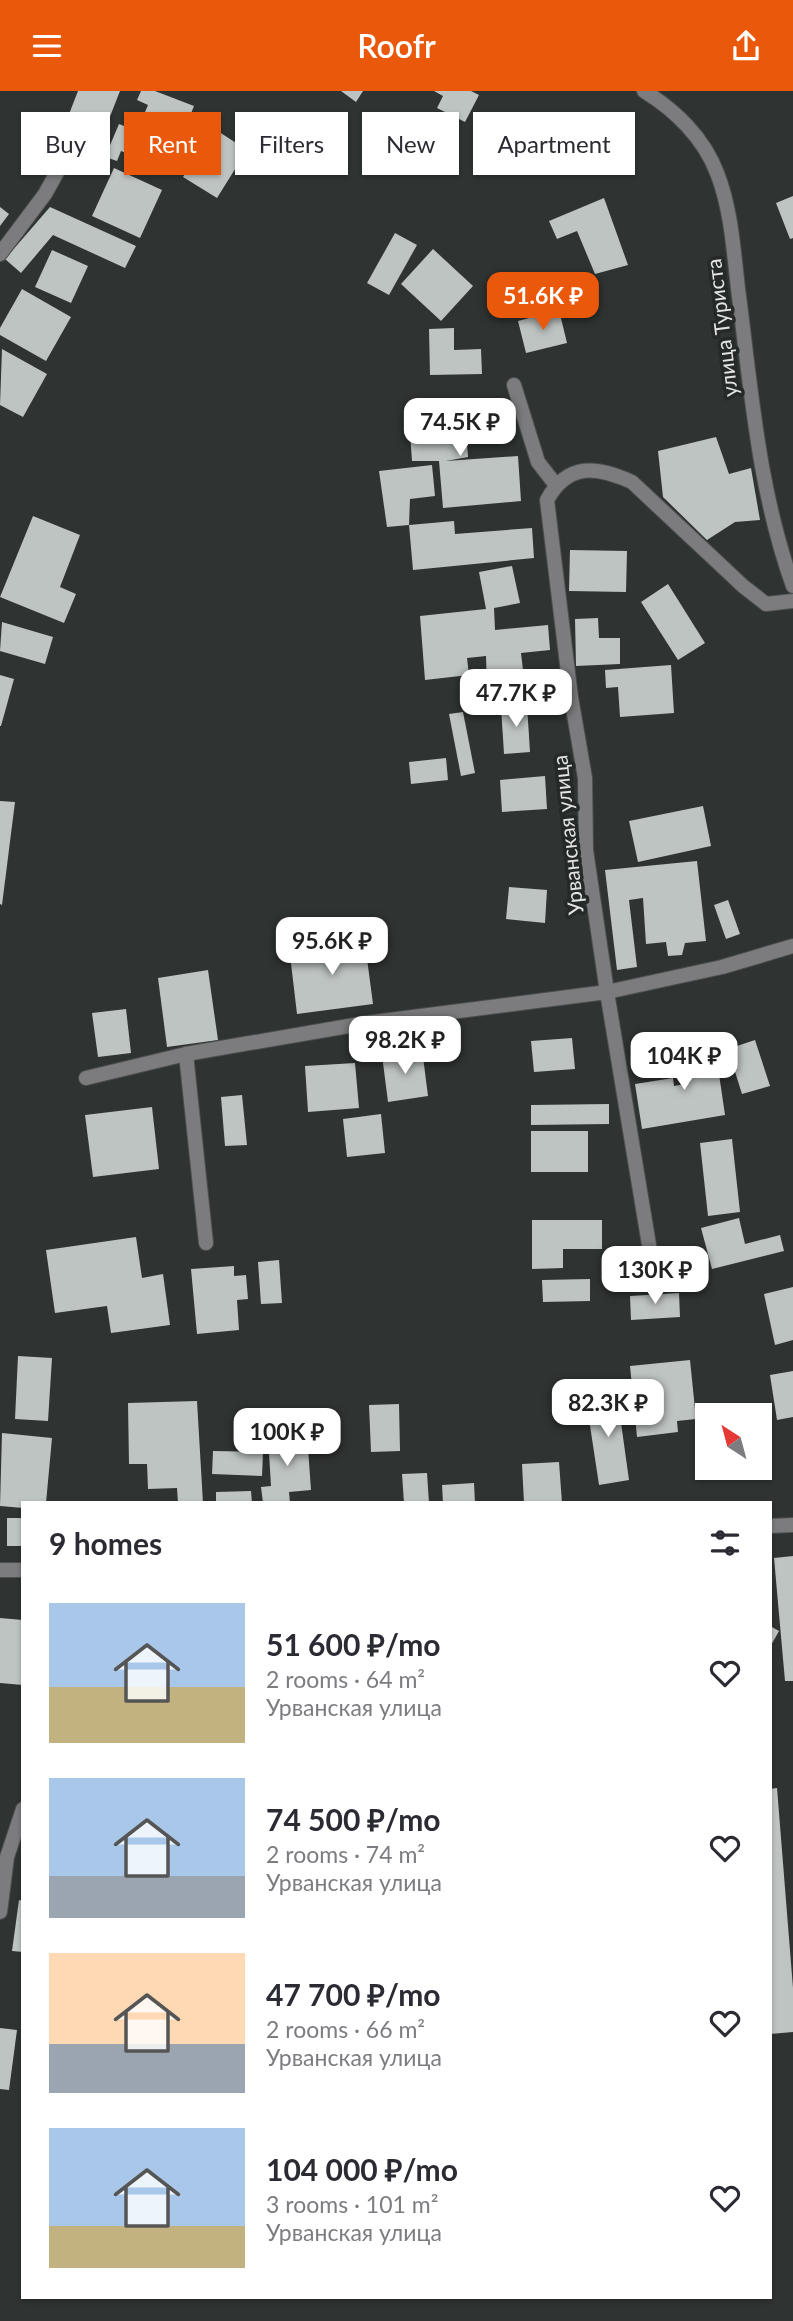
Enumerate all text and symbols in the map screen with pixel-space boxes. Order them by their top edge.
text: Roofr [357,26,436,65]
icon: menu [28,27,66,65]
icon: share [727,27,765,65]
chip: Buy [21,112,110,175]
chip: Rent [124,112,221,175]
chip: Filters [235,112,348,175]
chip: New [362,112,459,175]
chip: Apartment [473,112,635,175]
street label: улица Туриста [700,258,742,398]
pin: 51.6K ₽ [478,273,608,332]
text: 51.6K ₽ [503,281,583,309]
pin: 74.5K ₽ [395,399,525,458]
text: 74.5K ₽ [420,407,500,435]
pin: 47.7K ₽ [451,669,581,729]
text: 47.7K ₽ [476,678,556,706]
street label: Урванская улица [546,754,588,916]
pin: 95.6K ₽ [267,917,397,977]
text: 95.6K ₽ [292,926,372,954]
pin: 98.2K ₽ [340,1017,470,1076]
text: 98.2K ₽ [365,1025,445,1053]
pin: 104K ₽ [627,1033,741,1092]
text: 104K ₽ [647,1041,721,1069]
pin: 130K ₽ [598,1247,712,1306]
text: 130K ₽ [618,1255,692,1283]
pin: 82.3K ₽ [543,1379,673,1439]
text: 82.3K ₽ [568,1388,648,1416]
north arrow [695,1403,772,1481]
map controls [695,1403,772,1480]
pin: 100K ₽ [230,1409,344,1468]
text: 100K ₽ [250,1417,324,1445]
icon: filters [706,1524,744,1562]
text: 9 homes [49,1525,162,1561]
text: 51 600 ₽/mo [266,1626,441,1662]
icon: home [105,1631,189,1715]
icon: heart [706,1654,744,1692]
text: 2 rooms · 64 m² [266,1665,425,1693]
text: Урванская улица [266,1693,442,1721]
text: 74 500 ₽/mo [266,1801,441,1837]
icon: home [105,1806,189,1890]
icon: heart [706,1829,744,1867]
text: 2 rooms · 74 m² [266,1840,425,1868]
text: Урванская улица [266,1868,442,1896]
text: 47 700 ₽/mo [266,1976,441,2012]
icon: home [105,1981,189,2065]
icon: heart [706,2004,744,2042]
text: 2 rooms · 66 m² [266,2015,425,2043]
text: Урванская улица [266,2043,442,2071]
text: 104 000 ₽/mo [266,2151,458,2187]
icon: home [105,2156,189,2240]
icon: heart [706,2179,744,2217]
text: 3 rooms · 101 m² [266,2190,438,2218]
text: Урванская улица [266,2218,442,2246]

